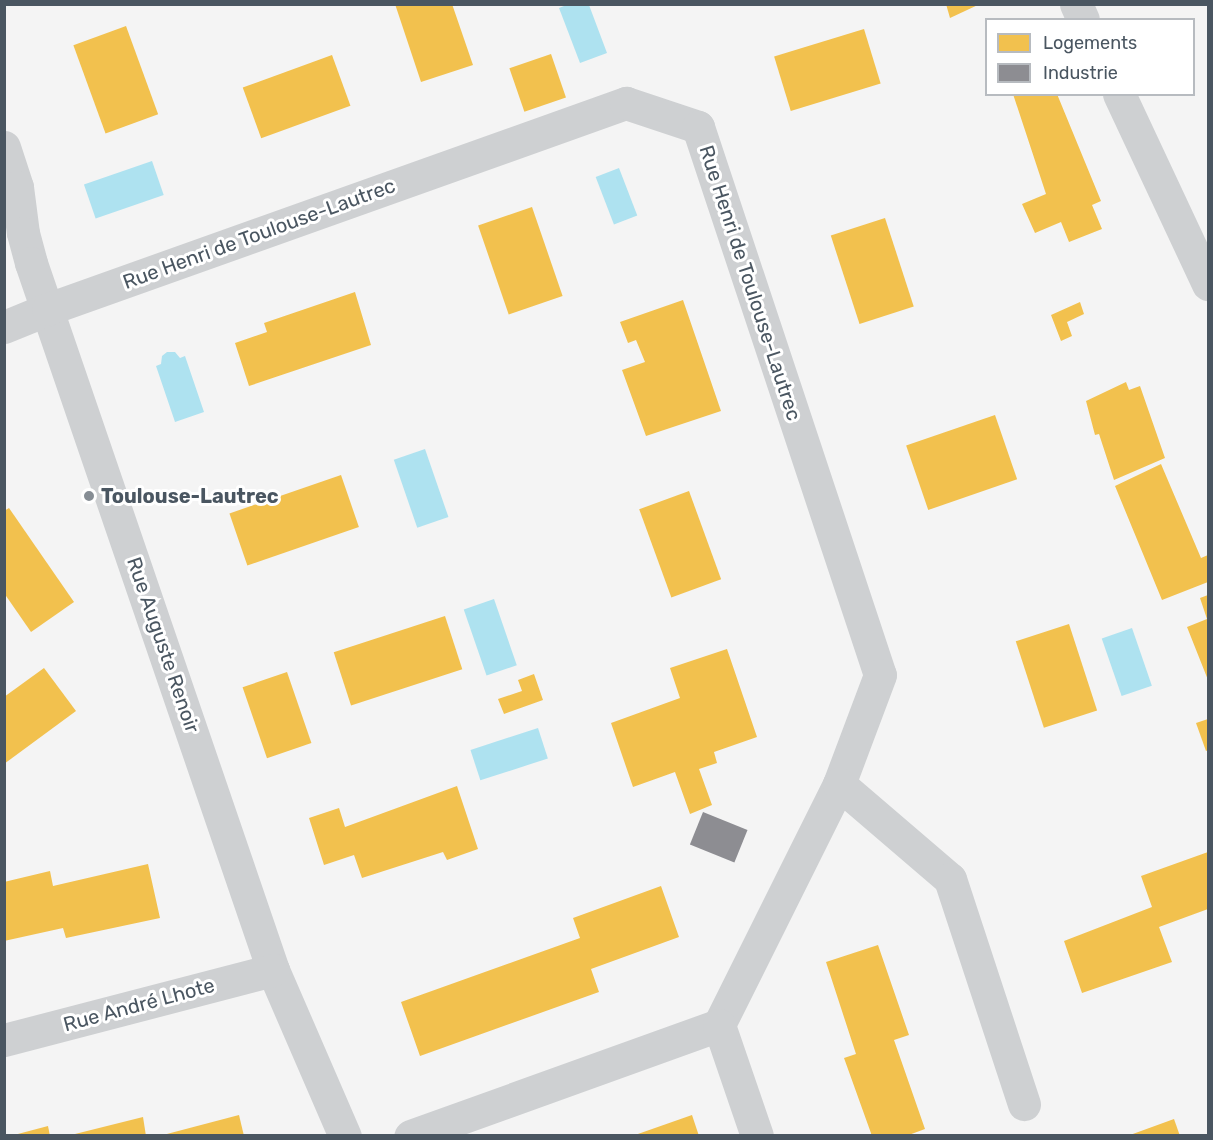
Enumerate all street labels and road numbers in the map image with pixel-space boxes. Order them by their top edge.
street label: Rue Henri de Toulouse-Lautrec [694,142,806,424]
street label: Rue Henri de Toulouse-Lautrec [119,173,399,295]
street label: Rue Auguste Renoir [122,554,204,736]
street label: Rue André Lhote [61,973,217,1037]

